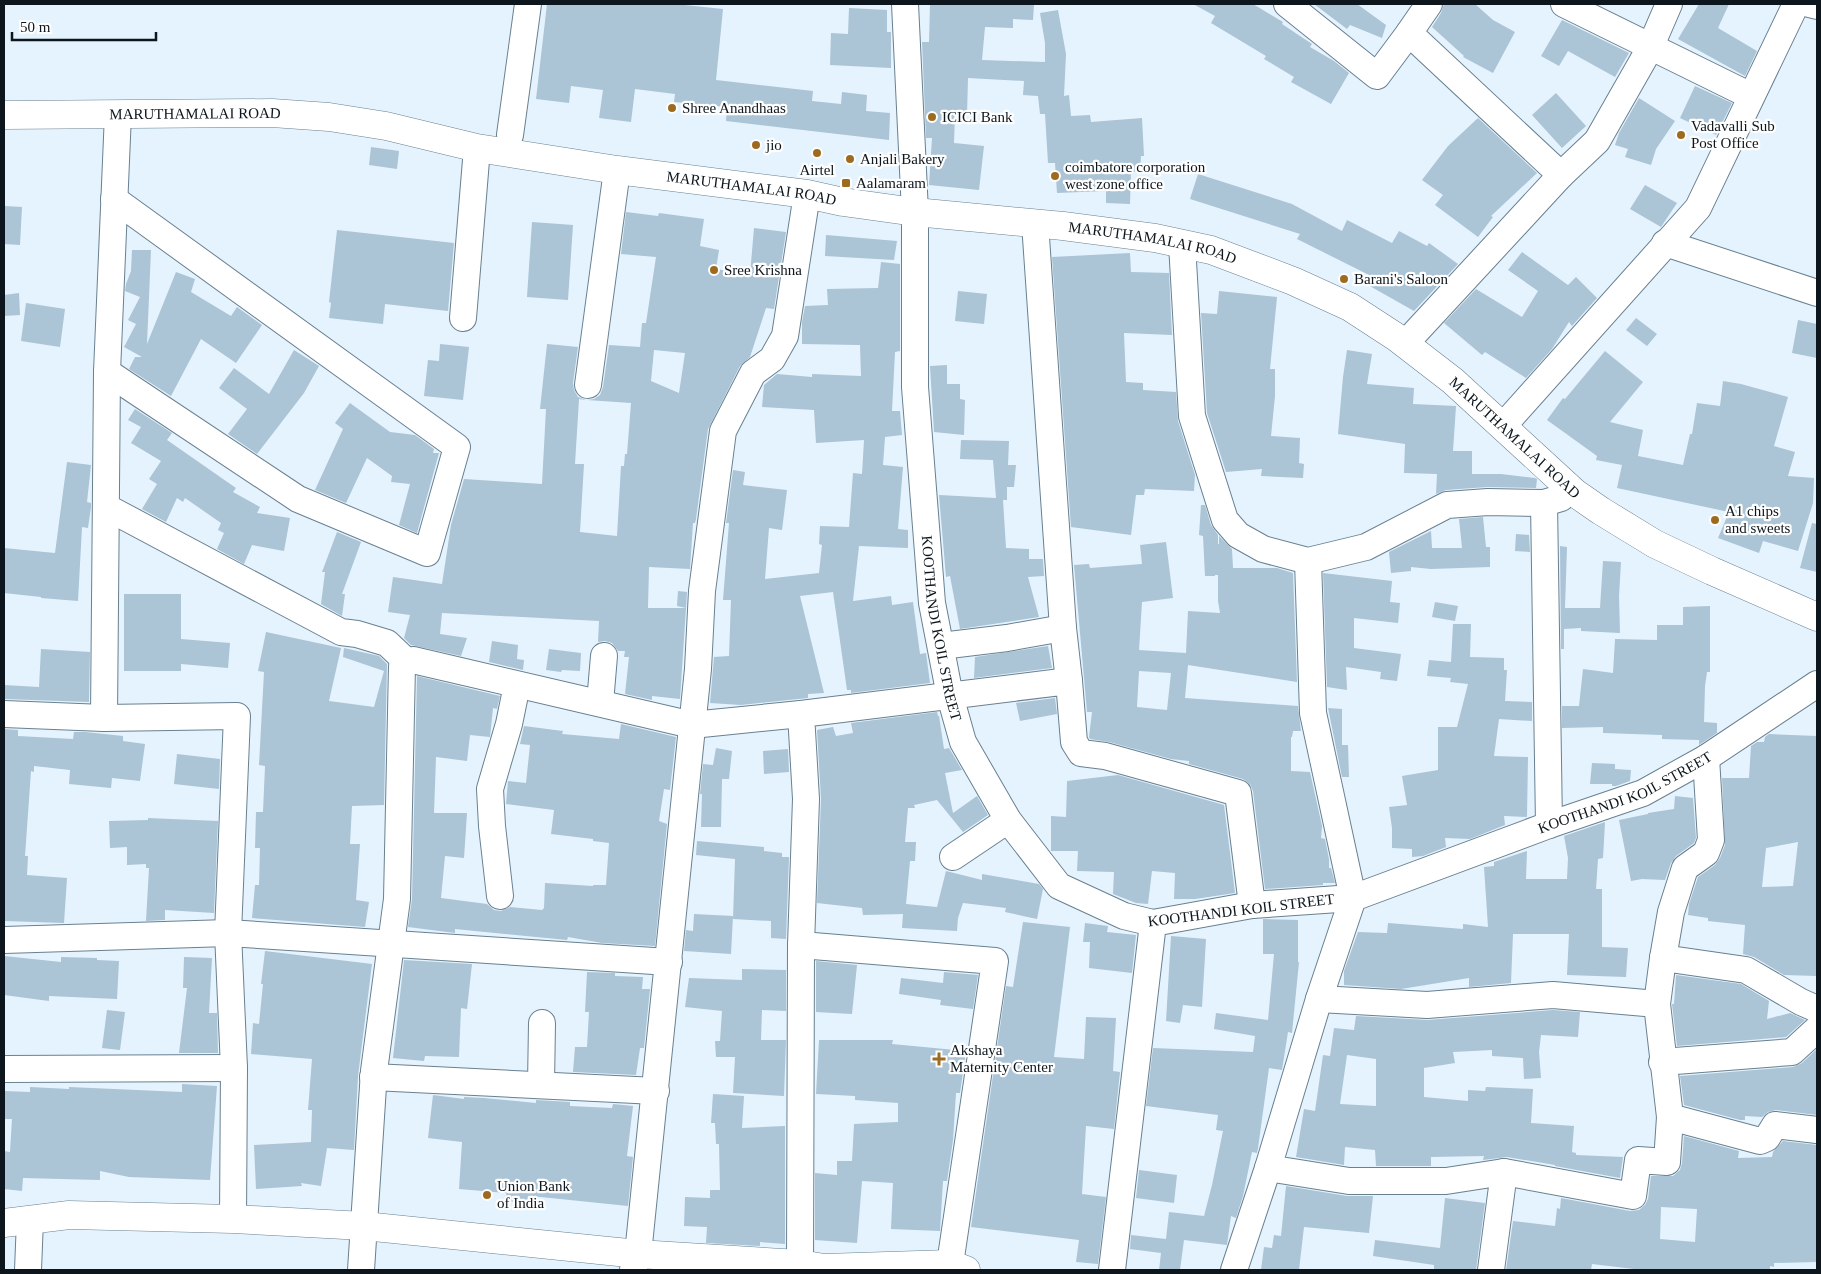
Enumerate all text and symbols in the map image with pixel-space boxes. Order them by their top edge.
scale bar [12,10,156,42]
text: 50 m [20,19,51,35]
place label: Shree Anandhaas [682,100,786,116]
marker: Shree Anandhaas [666,102,678,114]
street label: MARUTHAMALAI ROAD [109,105,281,122]
place label: ICICI Bank [942,109,1013,125]
marker: ICICI Bank [926,111,938,123]
place label: Vadavalli Sub Post Office [1691,118,1775,151]
marker: Vadavalli Sub Post Office [1675,129,1687,141]
place label: jio [765,137,782,153]
marker: jio [750,139,762,151]
marker: Airtel [811,147,823,159]
place label: Anjali Bakery [860,151,945,167]
marker: Anjali Bakery [844,153,856,165]
place label: coimbatore corporation west zone office [1065,159,1206,192]
place label: Airtel [800,162,835,178]
street label: MARUTHAMALAI ROAD [666,168,838,208]
marker: coimbatore corporation west zone office [1049,170,1061,182]
place label: Aalamaram [856,175,926,191]
marker: Aalamaram [840,177,852,189]
street label: MARUTHAMALAI ROAD [1067,219,1239,267]
place label: Sree Krishna [724,262,802,278]
marker: Sree Krishna [708,264,720,276]
place label: Barani's Saloon [1354,271,1448,287]
marker: Barani's Saloon [1338,273,1350,285]
street label: MARUTHAMALAI ROAD [1446,374,1583,502]
place label: A1 chips and sweets [1725,503,1791,536]
marker: A1 chips and sweets [1709,514,1721,526]
street label: KOOTHANDI KOIL STREET [919,535,965,723]
street label: KOOTHANDI KOIL STREET [1536,748,1715,836]
street label: KOOTHANDI KOIL STREET [1147,891,1335,929]
place label: Akshaya Maternity Center [950,1042,1053,1075]
marker: Akshaya Maternity Center [932,1052,946,1066]
place label: Union Bank of India [497,1178,570,1211]
marker: Union Bank of India [481,1189,493,1201]

